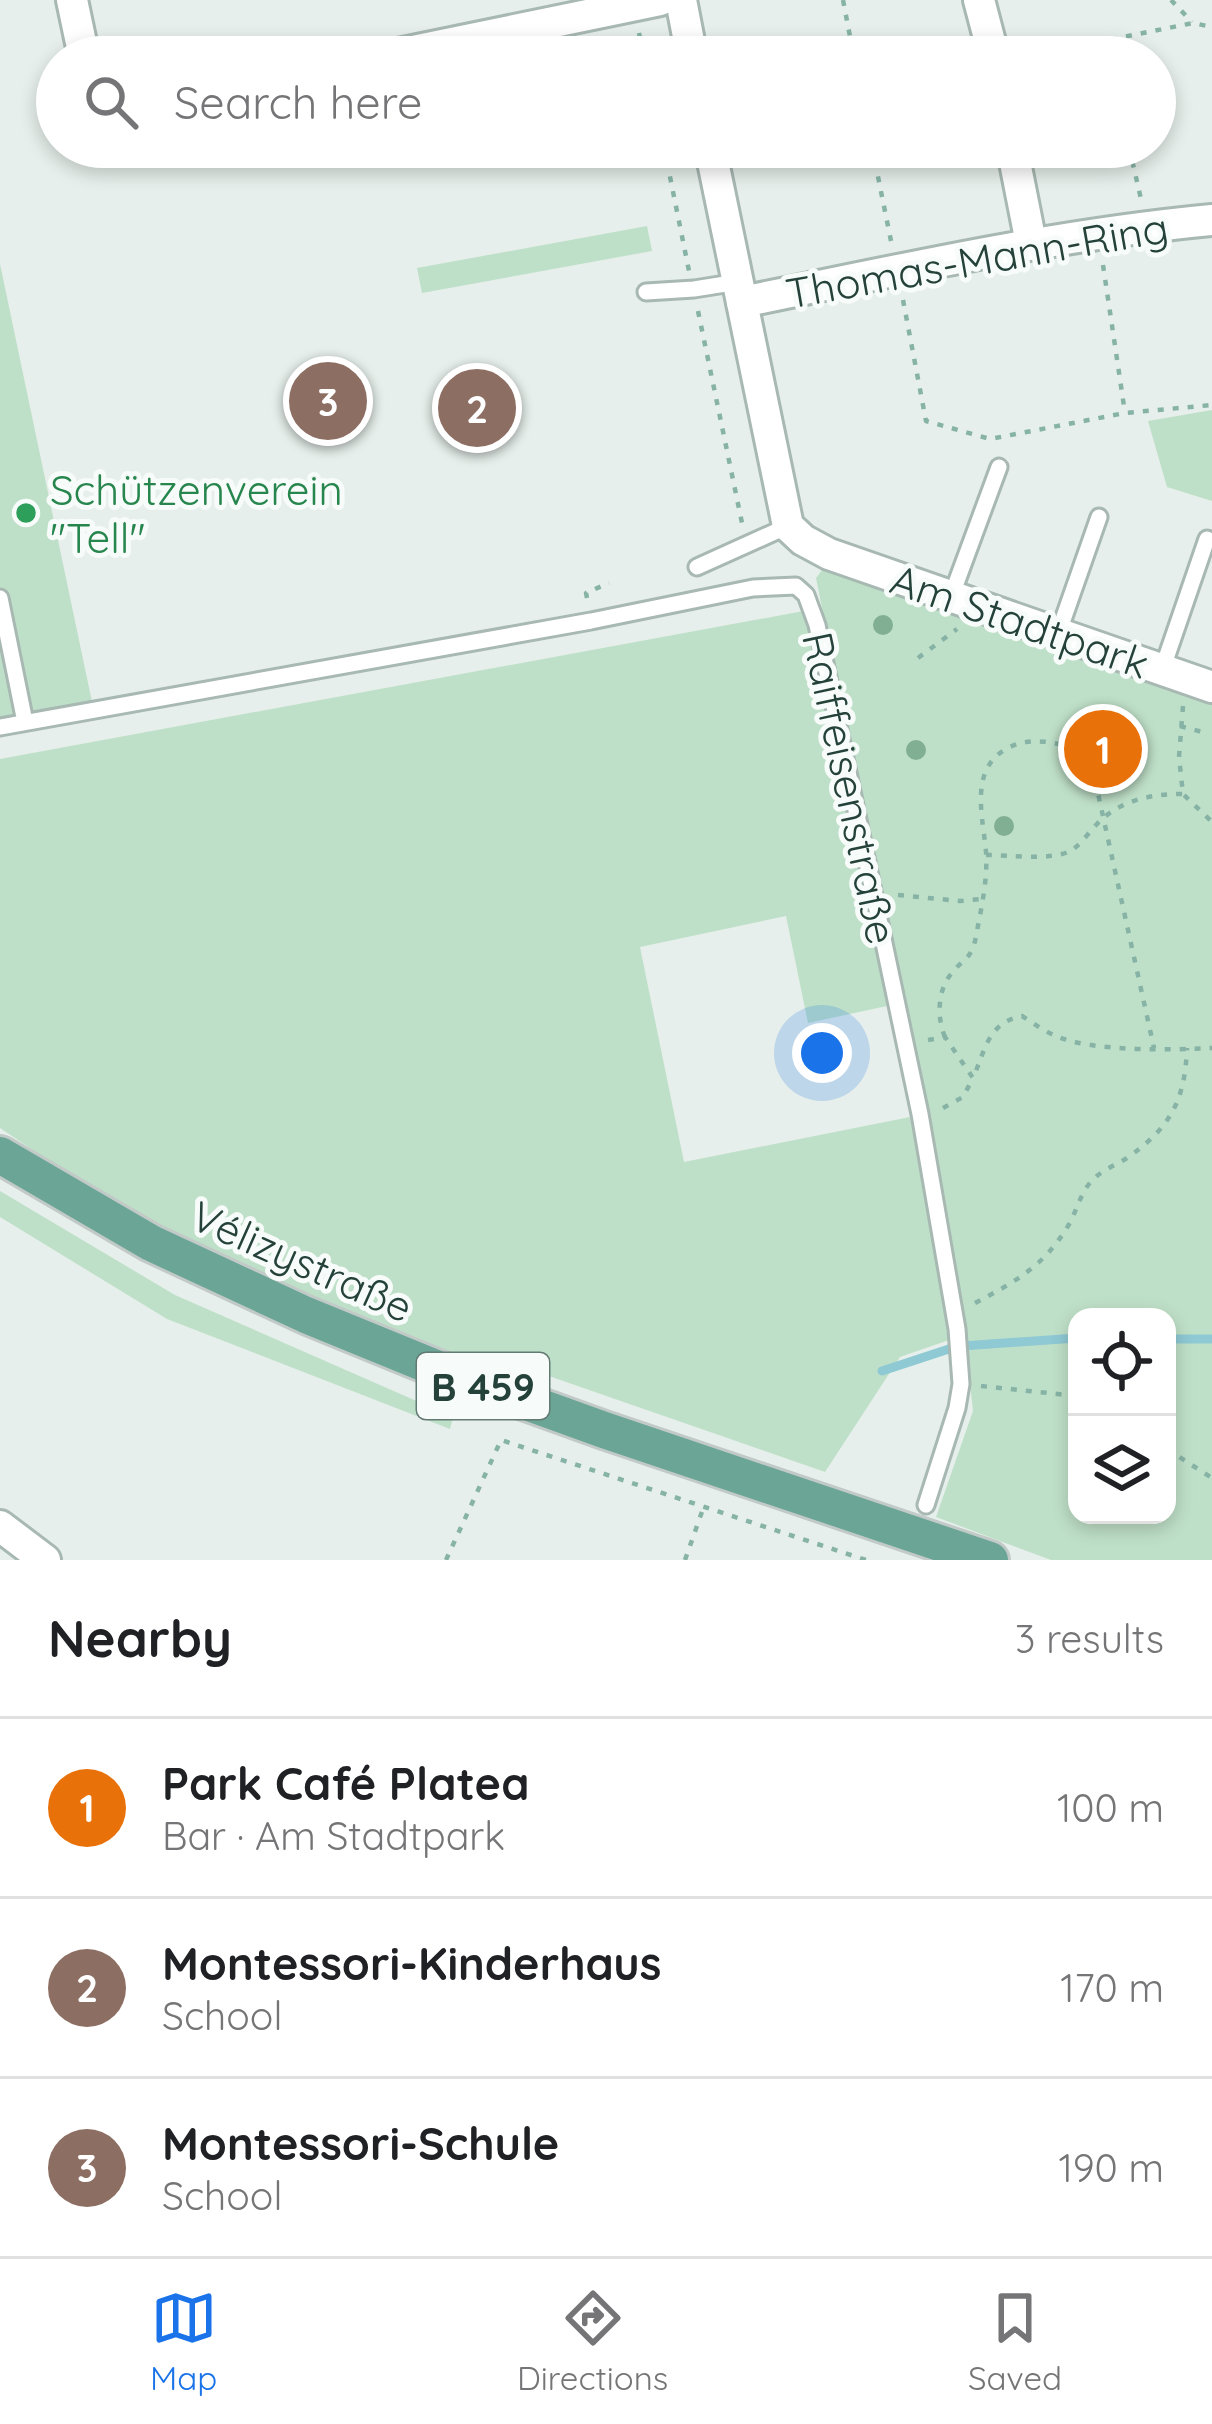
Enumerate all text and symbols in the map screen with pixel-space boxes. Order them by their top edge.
search box [36,36,1176,168]
icon: search [78,69,144,135]
text: Search here [174,74,422,130]
street label: Thomas-Mann-Ring [782,200,1172,320]
pin: 3 [289,356,367,446]
pin: 2 [438,363,516,453]
place label: Schützenverein "Tell" [50,463,343,564]
marker: Schützenverein "Tell" [13,500,39,526]
street label: Am Stadtpark [884,552,1156,690]
street label: Raiffeisenstraße [791,627,909,949]
pin: 1 [1064,704,1142,794]
your location [792,1023,852,1083]
street label: Vélizystraße [183,1189,421,1333]
map controls [1068,1308,1176,1524]
button: locate [1068,1308,1176,1416]
road number: B 459 [417,1353,549,1419]
button: layers [1068,1416,1176,1524]
text: Nearby [48,1606,232,1670]
text: 3 results [1015,1614,1164,1663]
text: Park Café Platea [162,1755,530,1811]
text: 1 [79,1783,95,1832]
text: 100 m [1057,1783,1164,1832]
text: Bar · Am Stadtpark [162,1811,505,1860]
text: Montessori-Kinderhaus [162,1935,661,1991]
text: 2 [76,1963,98,2012]
text: 170 m [1060,1963,1164,2012]
text: School [162,1991,282,2040]
text: Montessori-Schule [162,2115,559,2171]
text: 3 [77,2143,97,2192]
text: 190 m [1058,2143,1164,2192]
text: School [162,2171,282,2220]
tab: Map [150,2285,217,2398]
tab: Directions [517,2285,668,2398]
tab: Saved [968,2285,1062,2398]

